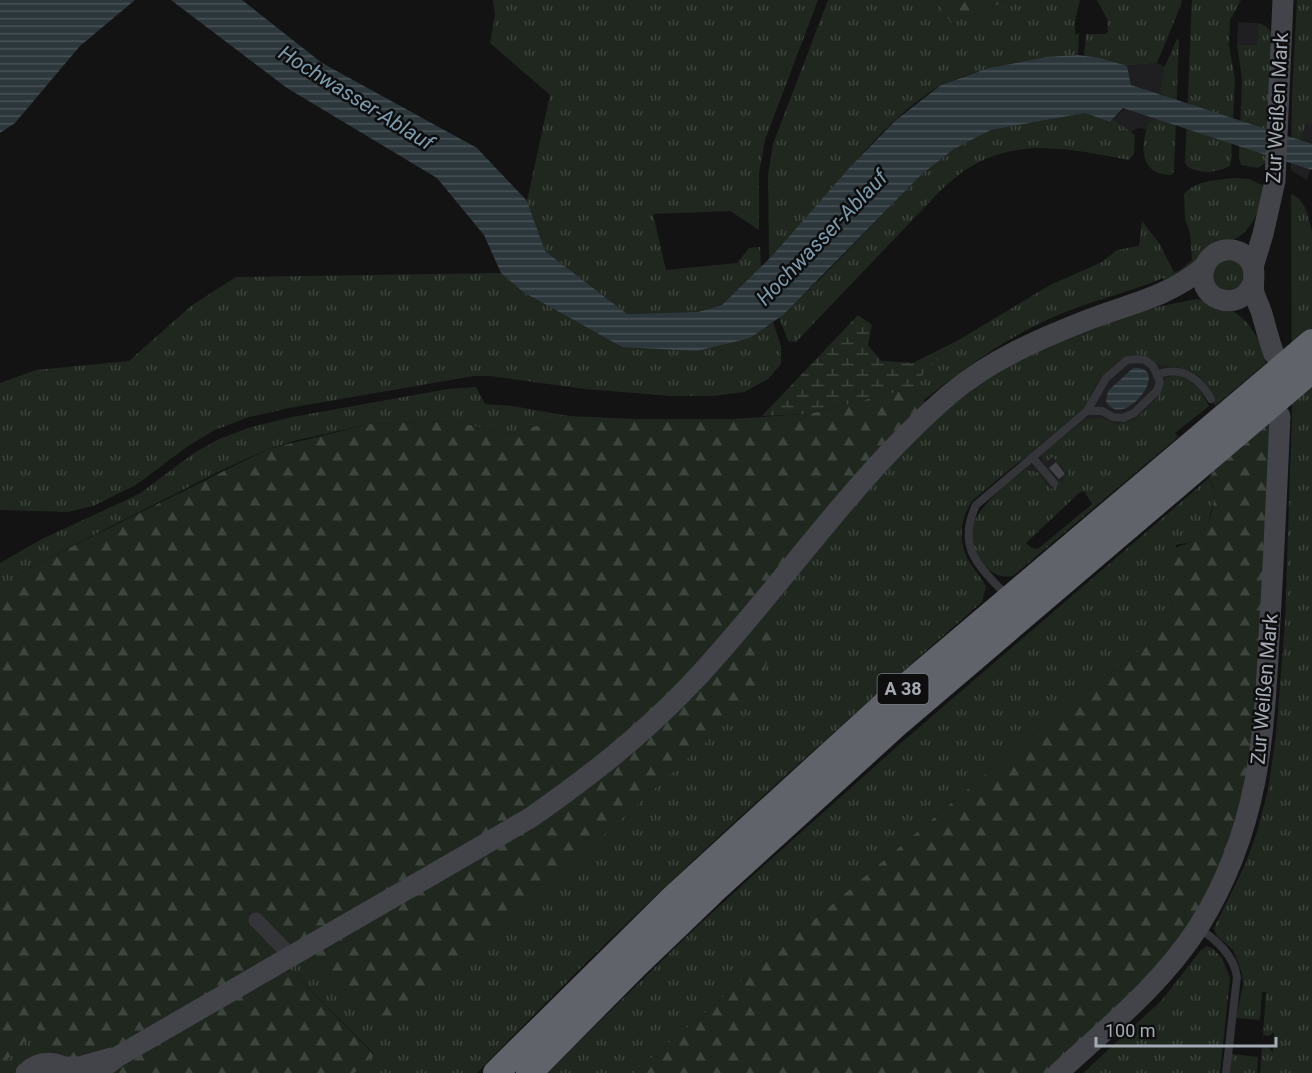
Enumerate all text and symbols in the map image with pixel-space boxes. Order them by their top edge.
street label: Zur Weißen Mark [1261,31,1293,184]
water label: Hochwasser-Ablauf [274,41,439,156]
water label: Hochwasser-Ablauf [752,164,894,310]
street label: Zur Weißen Mark [1245,612,1283,765]
road number: A 38 [878,674,928,704]
scale bar [1096,1010,1276,1048]
text: 100 m [1105,1020,1156,1041]

